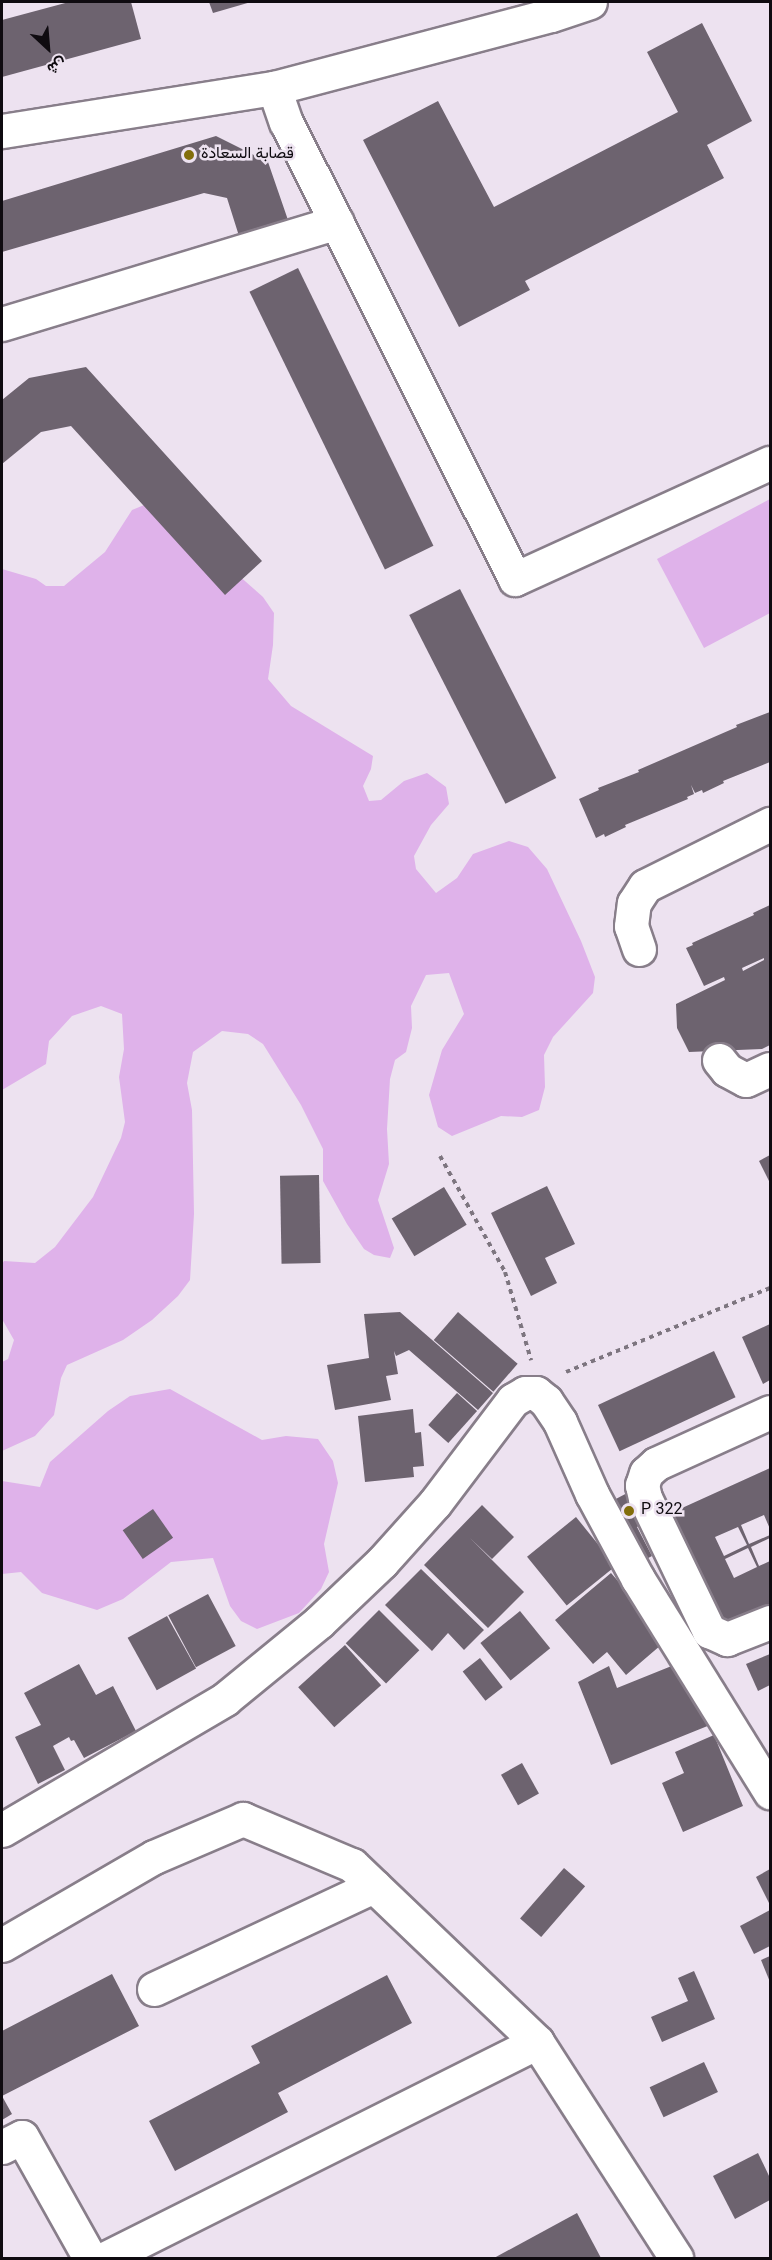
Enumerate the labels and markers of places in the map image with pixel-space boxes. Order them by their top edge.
place label: قصابة السعادة [201,145,294,165]
marker: قصابة السعادة [182,148,196,162]
place label: P 322 [641,1501,682,1521]
marker: P 322 [622,1504,636,1518]

